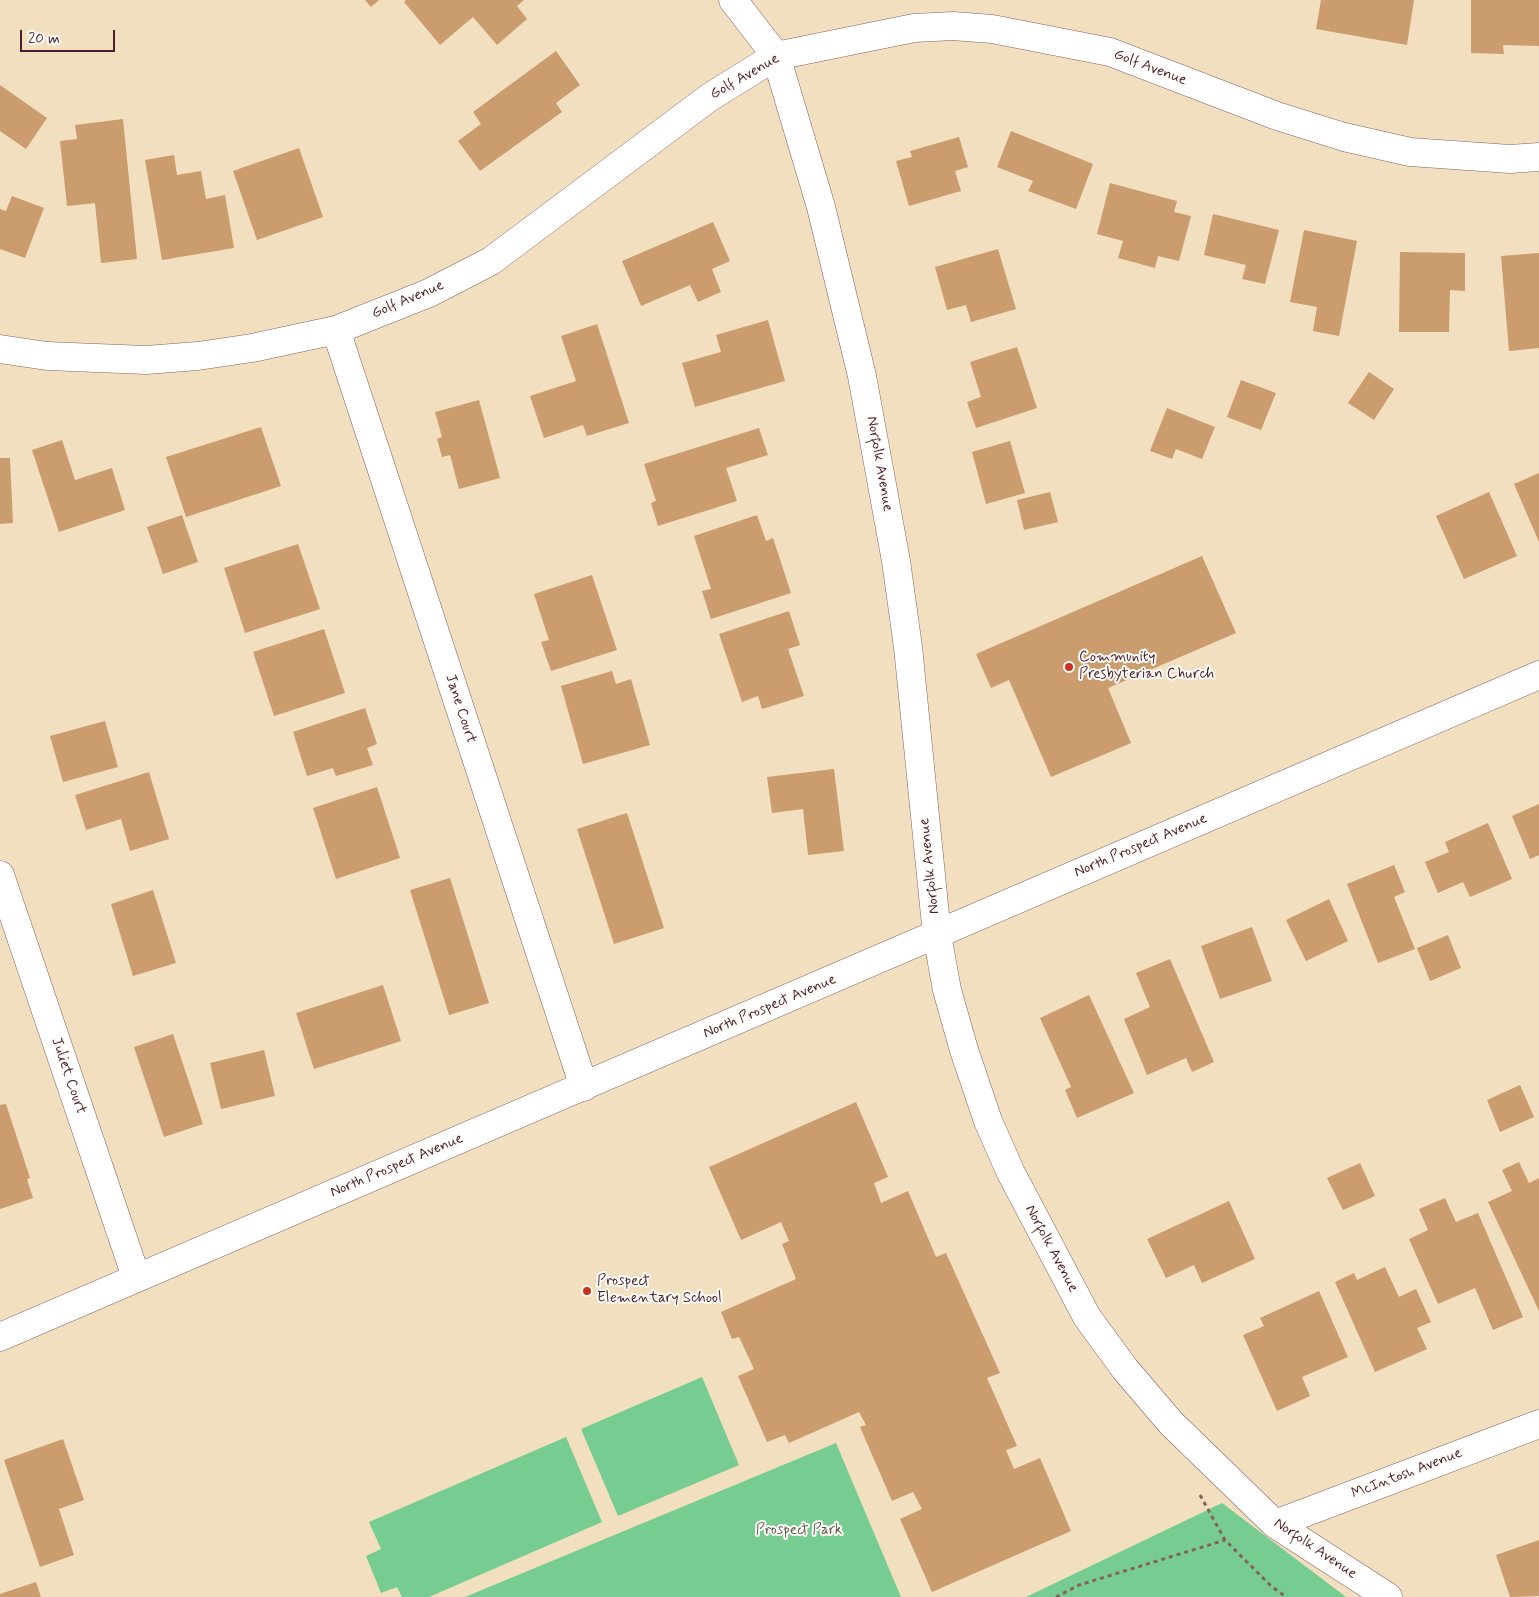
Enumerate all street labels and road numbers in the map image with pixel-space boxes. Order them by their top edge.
street label: Golf Avenue [1111,46,1189,90]
street label: Golf Avenue [707,50,783,104]
street label: Golf Avenue [369,277,447,323]
street label: Norfolk Avenue [862,415,896,513]
street label: Jane Court [440,672,480,746]
street label: North Prospect Avenue [1072,810,1210,882]
street label: Norfolk Avenue [916,817,944,915]
street label: North Prospect Avenue [701,971,839,1043]
street label: Juliet Court [46,1035,90,1117]
street label: North Prospect Avenue [328,1130,466,1202]
street label: Norfolk Avenue [1020,1202,1082,1296]
street label: McIntosh Avenue [1349,1445,1465,1503]
street label: Norfolk Avenue [1270,1515,1360,1583]

